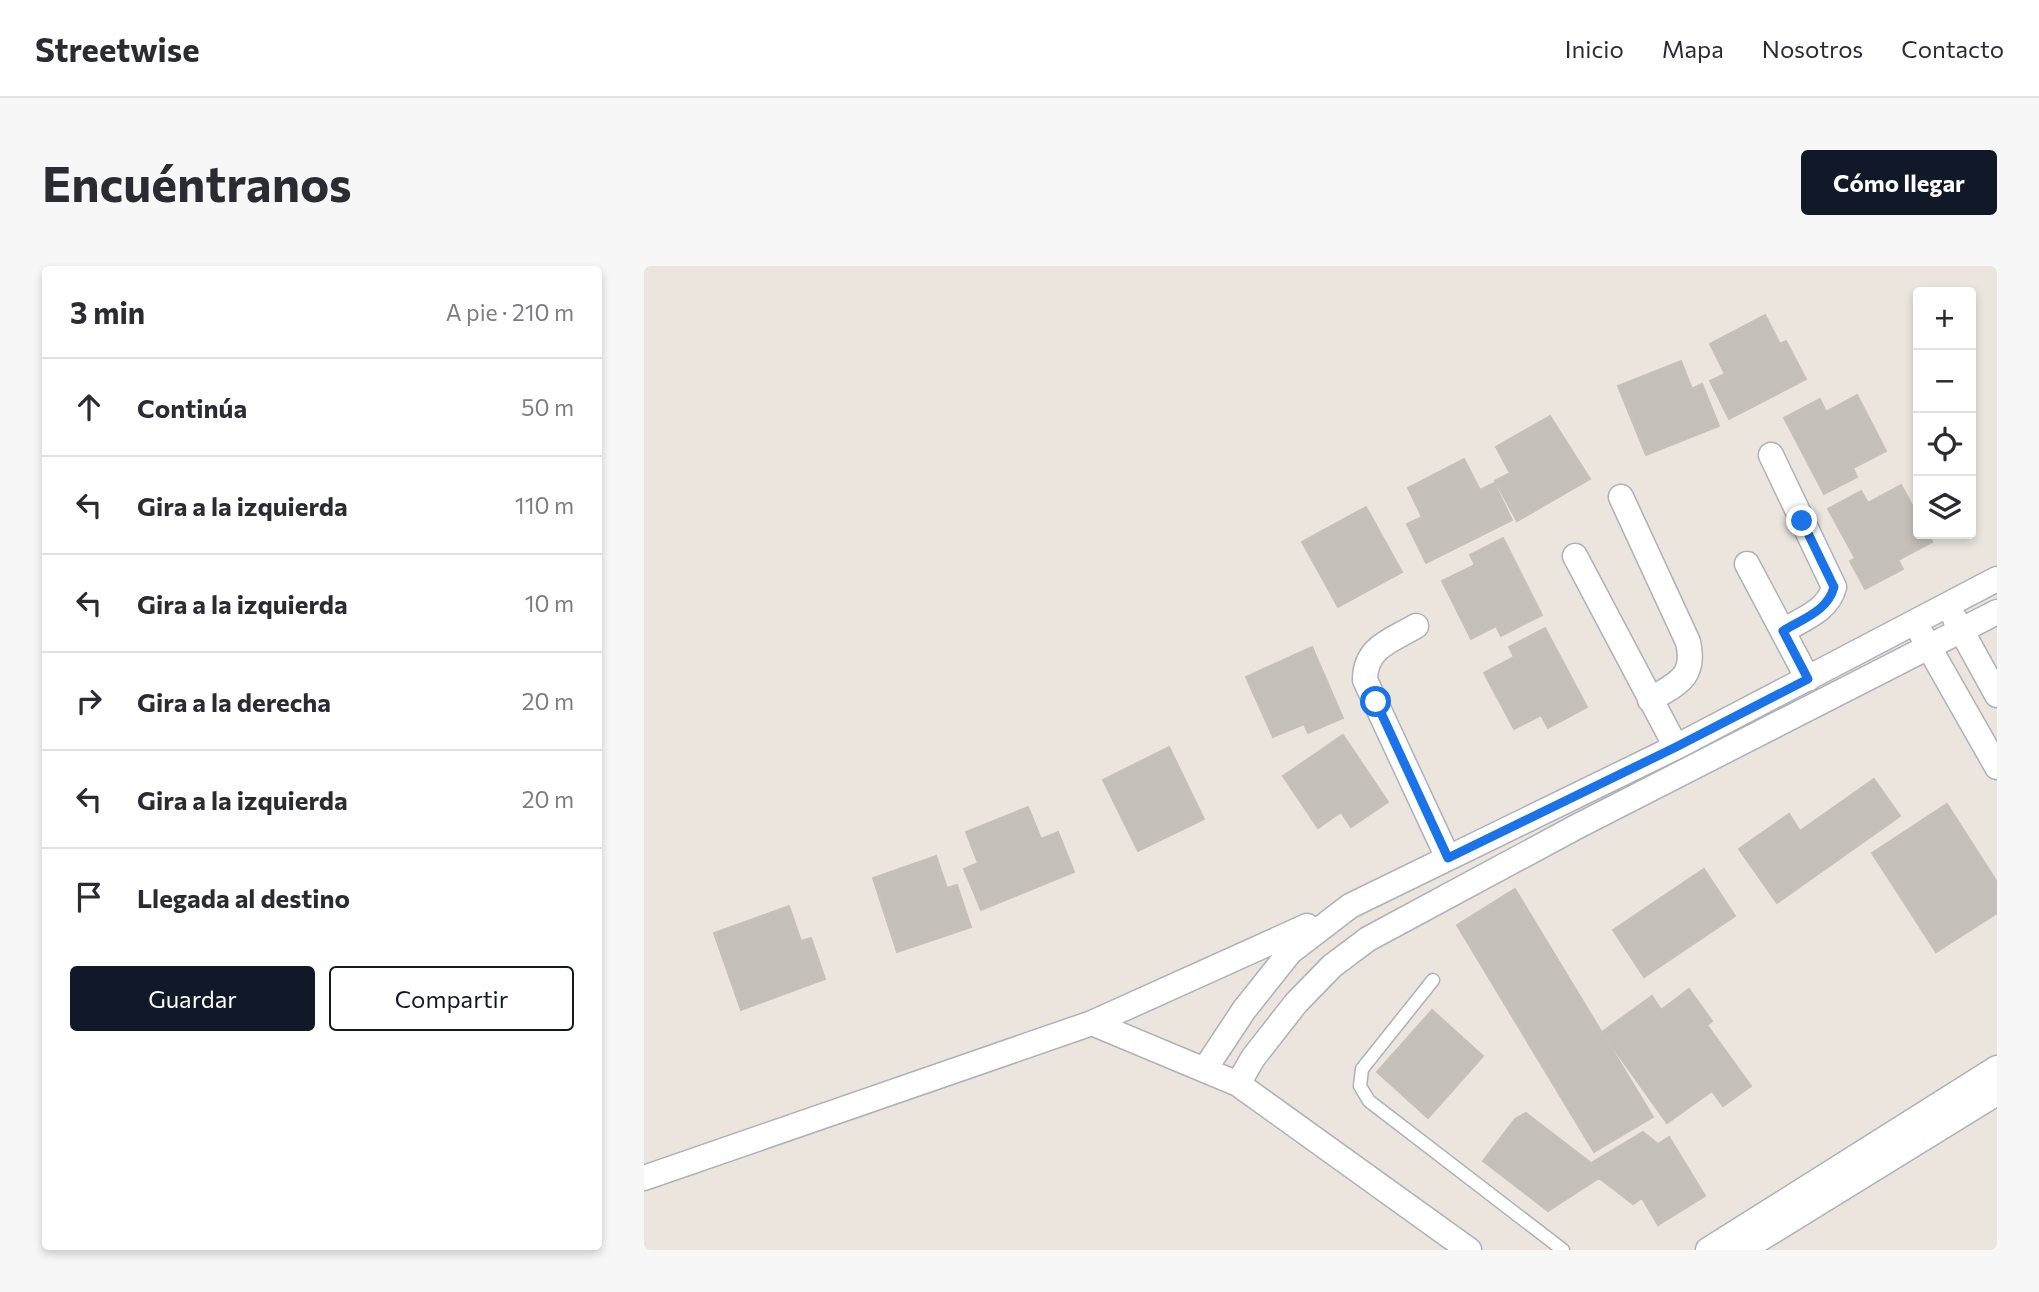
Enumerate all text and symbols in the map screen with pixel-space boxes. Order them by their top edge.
text: Streetwise [35,28,200,69]
text: Inicio [1565,34,1624,63]
text: Mapa [1662,34,1724,63]
text: Nosotros [1762,34,1863,63]
text: Contacto [1901,34,2004,63]
button: Cómo llegar [1801,150,1997,215]
text: Encuéntranos [42,152,352,212]
map controls [1913,287,1976,539]
button: + [1913,287,1976,350]
text: 3 min [70,293,145,330]
text: A pie · 210 m [446,298,574,326]
button: − [1913,350,1976,413]
icon: ahead [70,388,108,426]
text: Continúa [137,392,247,423]
text: 50 m [521,393,574,421]
button: locate [1913,413,1976,476]
button: layers [1913,476,1976,539]
icon: left [70,486,108,524]
text: Gira a la izquierda [137,490,348,521]
text: 110 m [515,491,574,519]
route end [1786,505,1817,536]
icon: left [70,584,108,622]
text: Gira a la izquierda [137,588,348,619]
text: 10 m [525,589,574,617]
icon: right [70,682,108,720]
text: Gira a la derecha [137,686,331,717]
route start [1360,686,1391,717]
text: 20 m [522,687,574,715]
icon: left [70,780,108,818]
text: Gira a la izquierda [137,784,348,815]
text: 20 m [522,785,574,813]
icon: arrive [70,878,108,916]
text: Llegada al destino [137,882,350,913]
button: Guardar [70,966,315,1031]
button: Compartir [329,966,574,1031]

